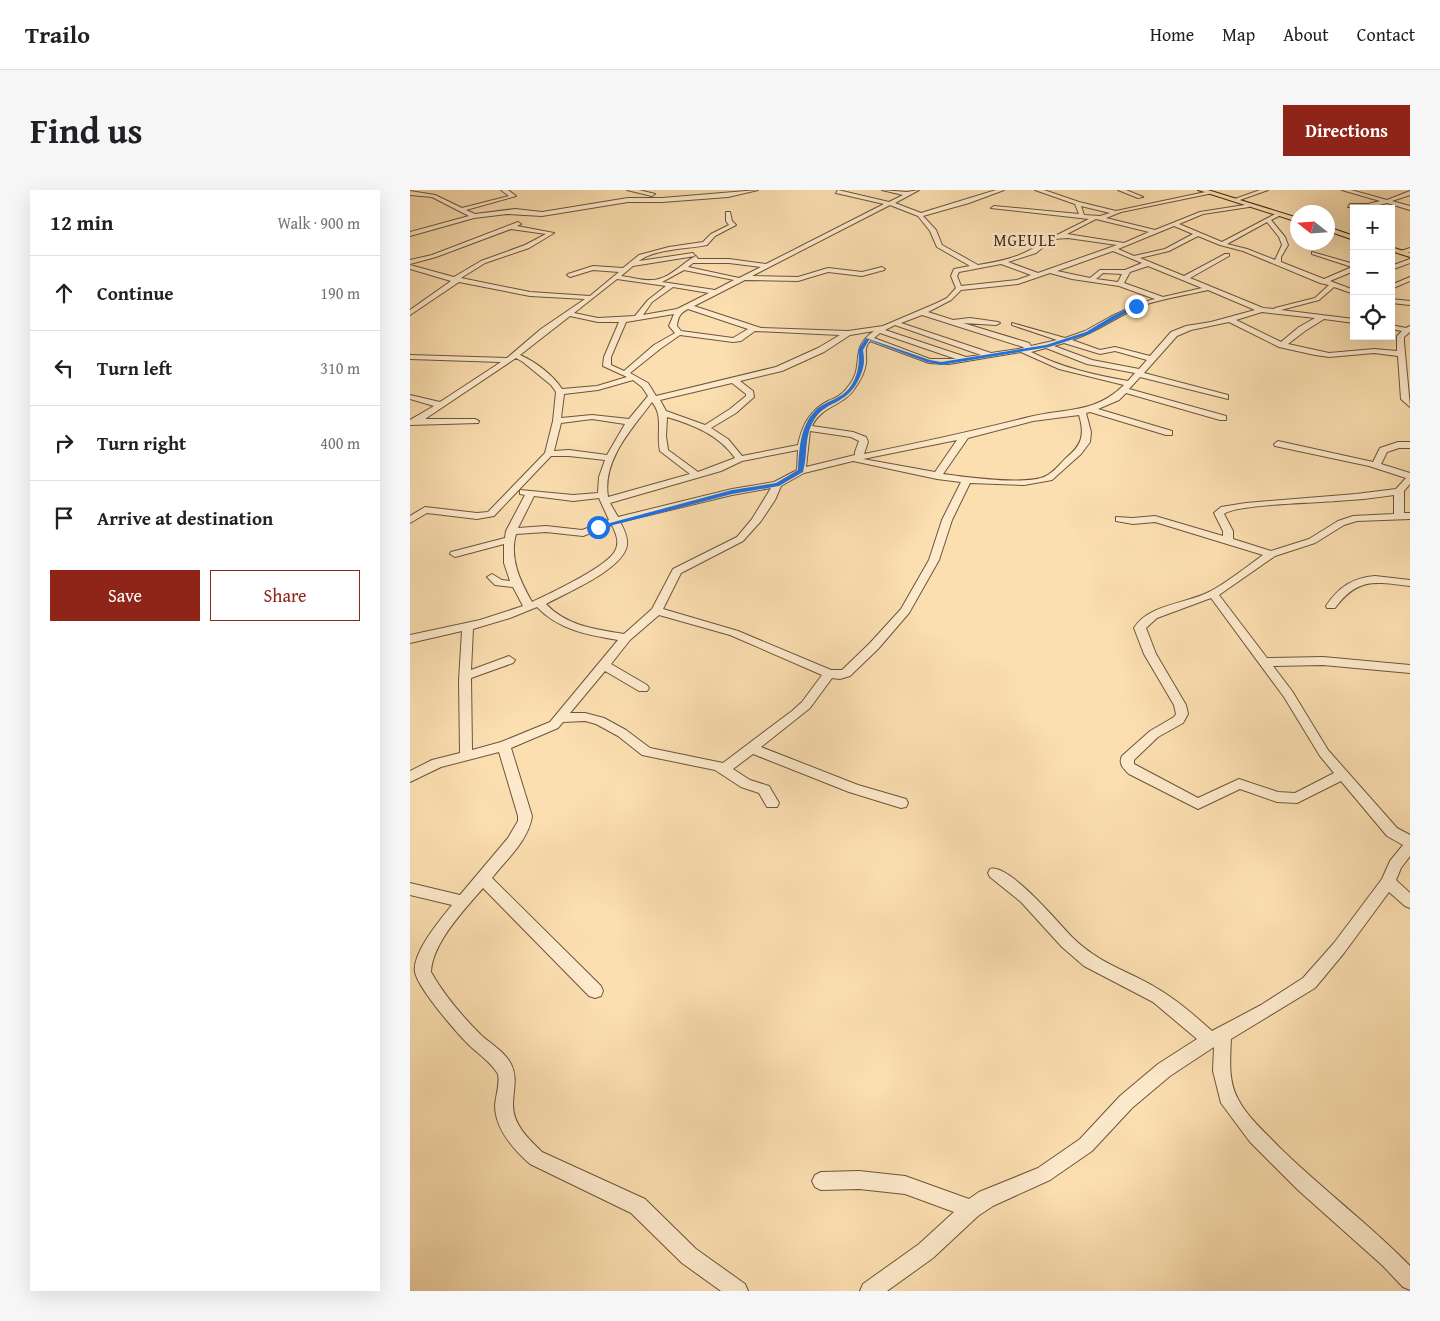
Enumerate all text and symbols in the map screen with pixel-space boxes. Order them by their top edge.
text: Trailo [25,17,90,52]
text: Home [1150,21,1194,48]
text: Map [1222,21,1255,48]
text: About [1283,21,1329,48]
text: Contact [1357,21,1415,48]
text: Find us [30,105,143,156]
button: Directions [1283,105,1410,156]
north arrow [1290,205,1335,250]
map controls [1350,205,1395,340]
button: + [1350,205,1395,250]
text: 12 min [50,207,113,238]
text: Walk · 900 m [277,211,360,235]
district label: MGEULE [993,228,1057,252]
button: − [1350,250,1395,295]
icon: ahead [50,279,78,307]
text: Continue [97,279,174,307]
text: 190 m [320,281,360,305]
route end [1125,295,1148,318]
button: locate [1350,295,1395,340]
icon: left [50,354,78,382]
text: Turn left [97,354,172,382]
text: 310 m [320,356,360,380]
icon: right [50,429,78,457]
text: Turn right [97,429,186,457]
text: 400 m [320,431,360,455]
icon: arrive [50,504,78,532]
text: Arrive at destination [97,504,273,532]
route start [587,516,610,539]
button: Save [50,570,200,621]
button: Share [210,570,360,621]

